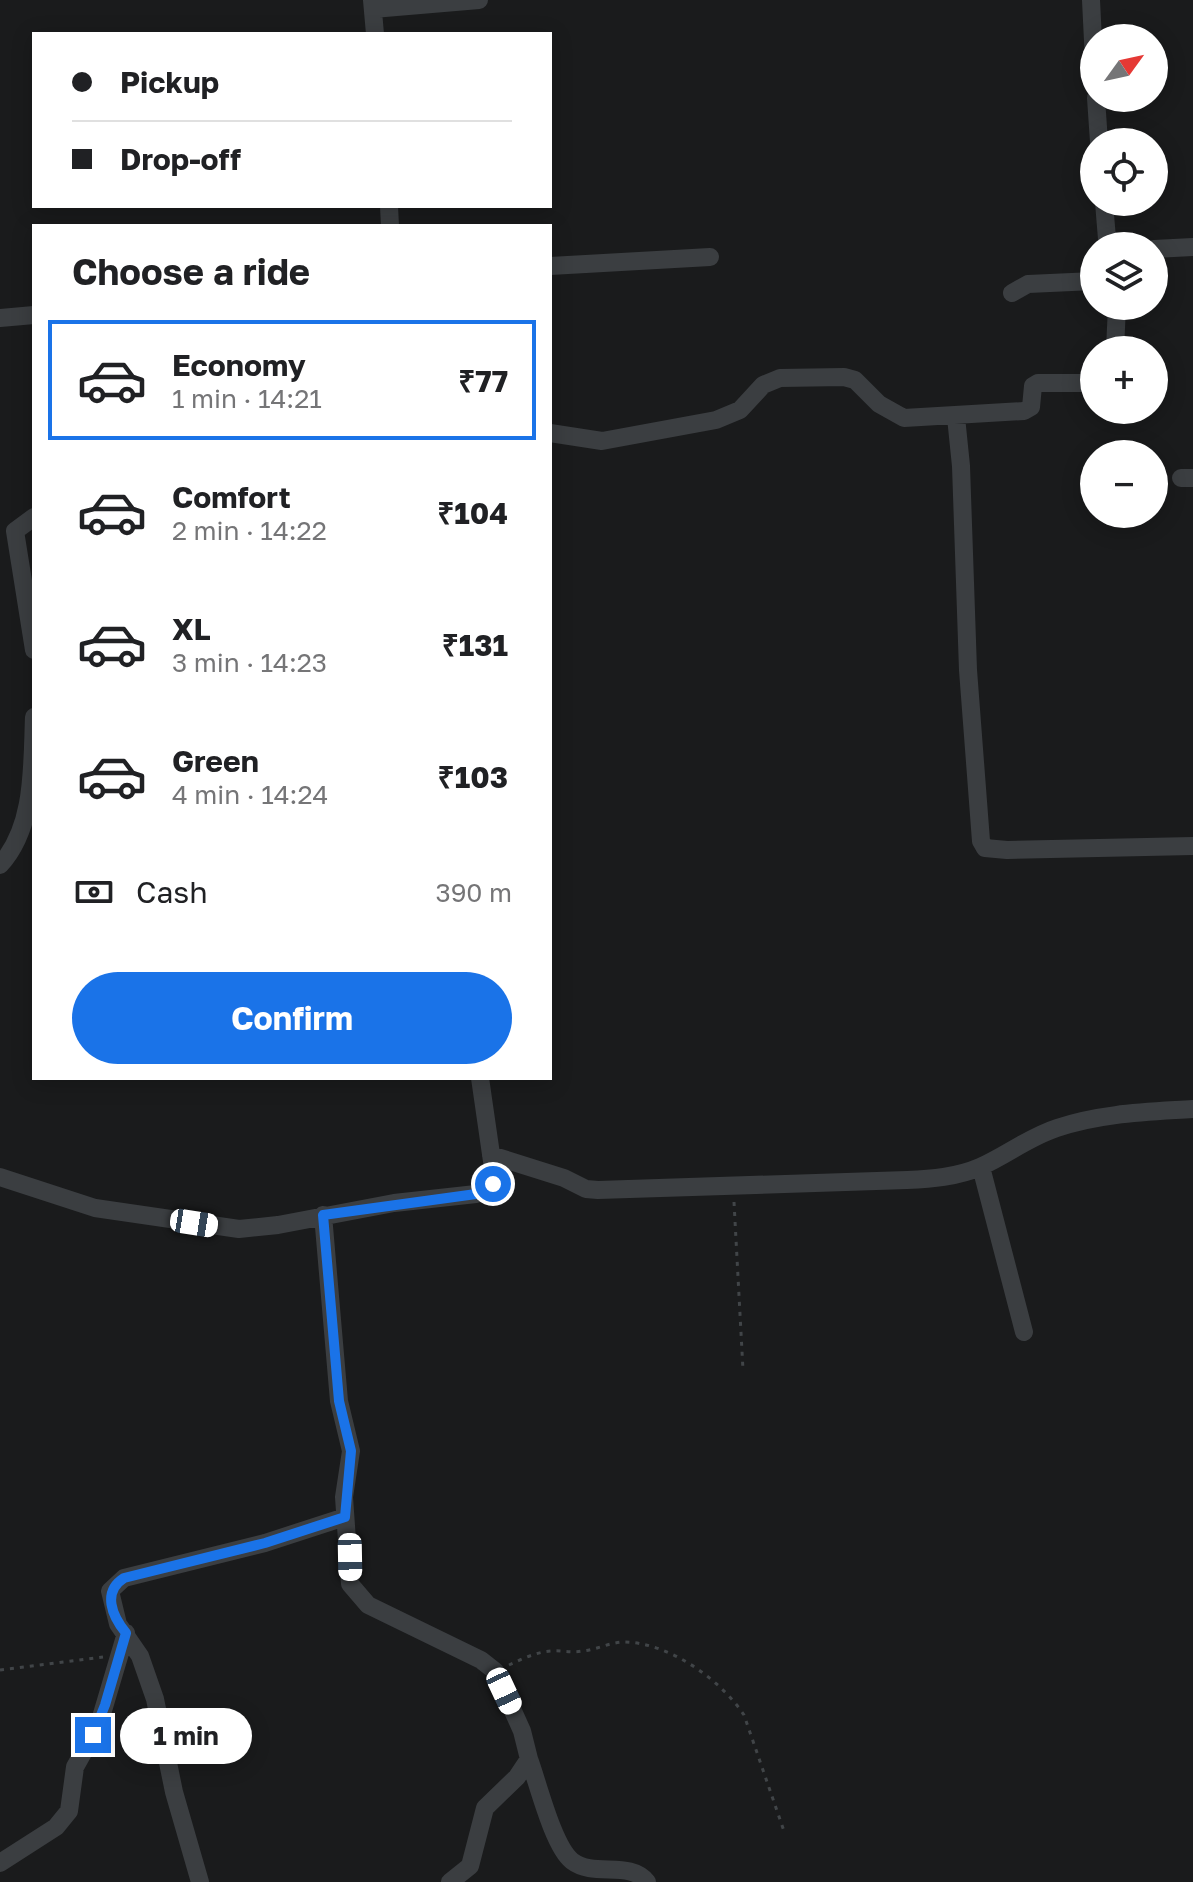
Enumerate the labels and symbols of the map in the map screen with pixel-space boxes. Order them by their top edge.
north arrow [1080,24,1168,112]
route start [475,1166,511,1202]
car [168,1207,220,1239]
car [338,1533,362,1581]
car [483,1664,525,1718]
callout: 1 min [121,1707,253,1763]
route end [75,1717,111,1753]

